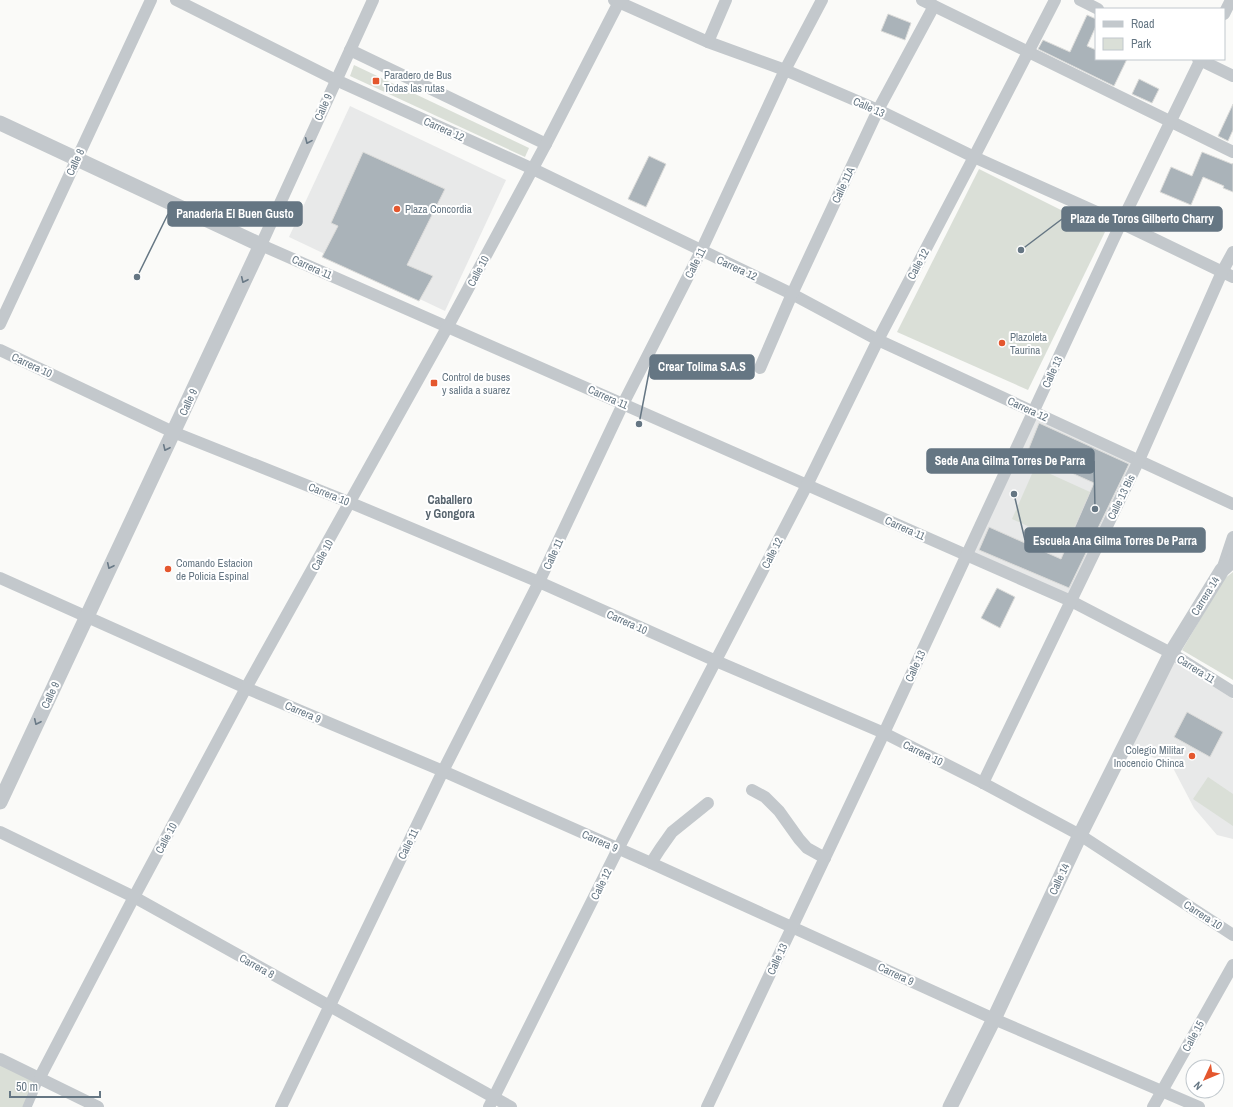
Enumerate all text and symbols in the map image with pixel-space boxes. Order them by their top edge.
legend [1095,8,1225,60]
text: Road [1131,16,1155,32]
text: Park [1131,36,1151,52]
place label: Paradero de Bus Todas las rutas [384,68,452,95]
marker: Paradero de Bus Todas las rutas [371,76,381,86]
street label: Calle 9 [311,91,335,123]
street label: Calle 13 [851,94,887,120]
street label: Carrera 12 [421,114,467,144]
one-way arrow [305,136,313,144]
street label: Calle 8 [63,146,87,178]
street label: Calle 11A [829,164,858,205]
callout: Panaderia El Buen Gusto [168,202,302,226]
place label: Plaza Concordia [405,202,472,216]
marker: Plaza Concordia [392,204,402,214]
text: Panaderia El Buen Gusto [176,206,294,222]
callout: Plaza de Toros Gilberto Charry [1062,207,1222,231]
text: Plaza de Toros Gilberto Charry [1070,211,1214,227]
street label: Calle 11 [681,245,709,281]
street label: Calle 12 [904,246,932,282]
street label: Carrera 11 [290,252,334,282]
street label: Calle 10 [464,253,492,289]
street label: Carrera 12 [715,253,759,283]
one-way arrow [241,276,249,283]
place label: Plazoleta Taurina [1010,330,1047,357]
marker: Plazoleta Taurina [997,338,1007,348]
street label: Carrera 10 [10,350,54,380]
street label: Calle 13 [1039,354,1065,390]
callout: Crear Tolima S.A.S [650,355,754,379]
text: Crear Tolima S.A.S [658,359,746,375]
place label: Control de buses y salida a suarez [442,370,511,397]
marker: Control de buses y salida a suarez [429,378,439,388]
street label: Carrera 11 [586,382,630,412]
street label: Calle 9 [176,386,200,418]
street label: Carrera 12 [1006,394,1050,424]
one-way arrow [163,444,171,452]
callout: Sede Ana Gilma Torres De Parra [927,449,1094,473]
text: Sede Ana Gilma Torres De Parra [935,453,1086,469]
street label: Calle 13 Bis [1104,472,1138,522]
street label: Carrera 10 [306,479,352,509]
district label: Caballero y Gongora [425,492,475,522]
street label: Carrera 11 [883,513,927,543]
callout: Escuela Ana Gilma Torres De Parra [1025,528,1205,552]
text: Escuela Ana Gilma Torres De Parra [1033,533,1198,549]
street label: Calle 12 [758,535,786,571]
street label: Calle 11 [540,536,566,572]
street label: Calle 10 [308,537,336,573]
place label: Comando Estacion de Policia Espinal [176,556,253,583]
one-way arrow [107,562,115,570]
marker: Comando Estacion de Policia Espinal [163,564,173,574]
street label: Carrera 14 [1188,574,1222,618]
street label: Carrera 10 [604,607,650,637]
street label: Calle 13 [902,648,928,684]
street label: Carrera 11 [1174,652,1218,686]
street label: Calle 9 [38,679,62,711]
street label: Carrera 9 [283,698,323,726]
one-way arrow [34,718,42,725]
street label: Carrera 10 [901,737,945,769]
place label: Colegio Militar Inocencio Chinca [1114,743,1184,770]
marker: Colegio Militar Inocencio Chinca [1187,751,1197,761]
street label: Calle 10 [152,820,180,856]
street label: Calle 11 [395,826,421,862]
street label: Carrera 9 [580,827,620,855]
street label: Calle 14 [1046,861,1072,897]
street label: Calle 12 [587,866,615,902]
street label: Carrera 10 [1181,897,1225,933]
street label: Calle 13 [764,941,790,977]
street label: Carrera 8 [237,951,277,981]
street label: Carrera 9 [876,960,916,988]
street label: Calle 15 [1179,1018,1207,1054]
north arrow [1185,1059,1225,1099]
scale bar [10,1073,100,1099]
text: 50 m [16,1079,38,1095]
text: N [1191,1079,1205,1093]

